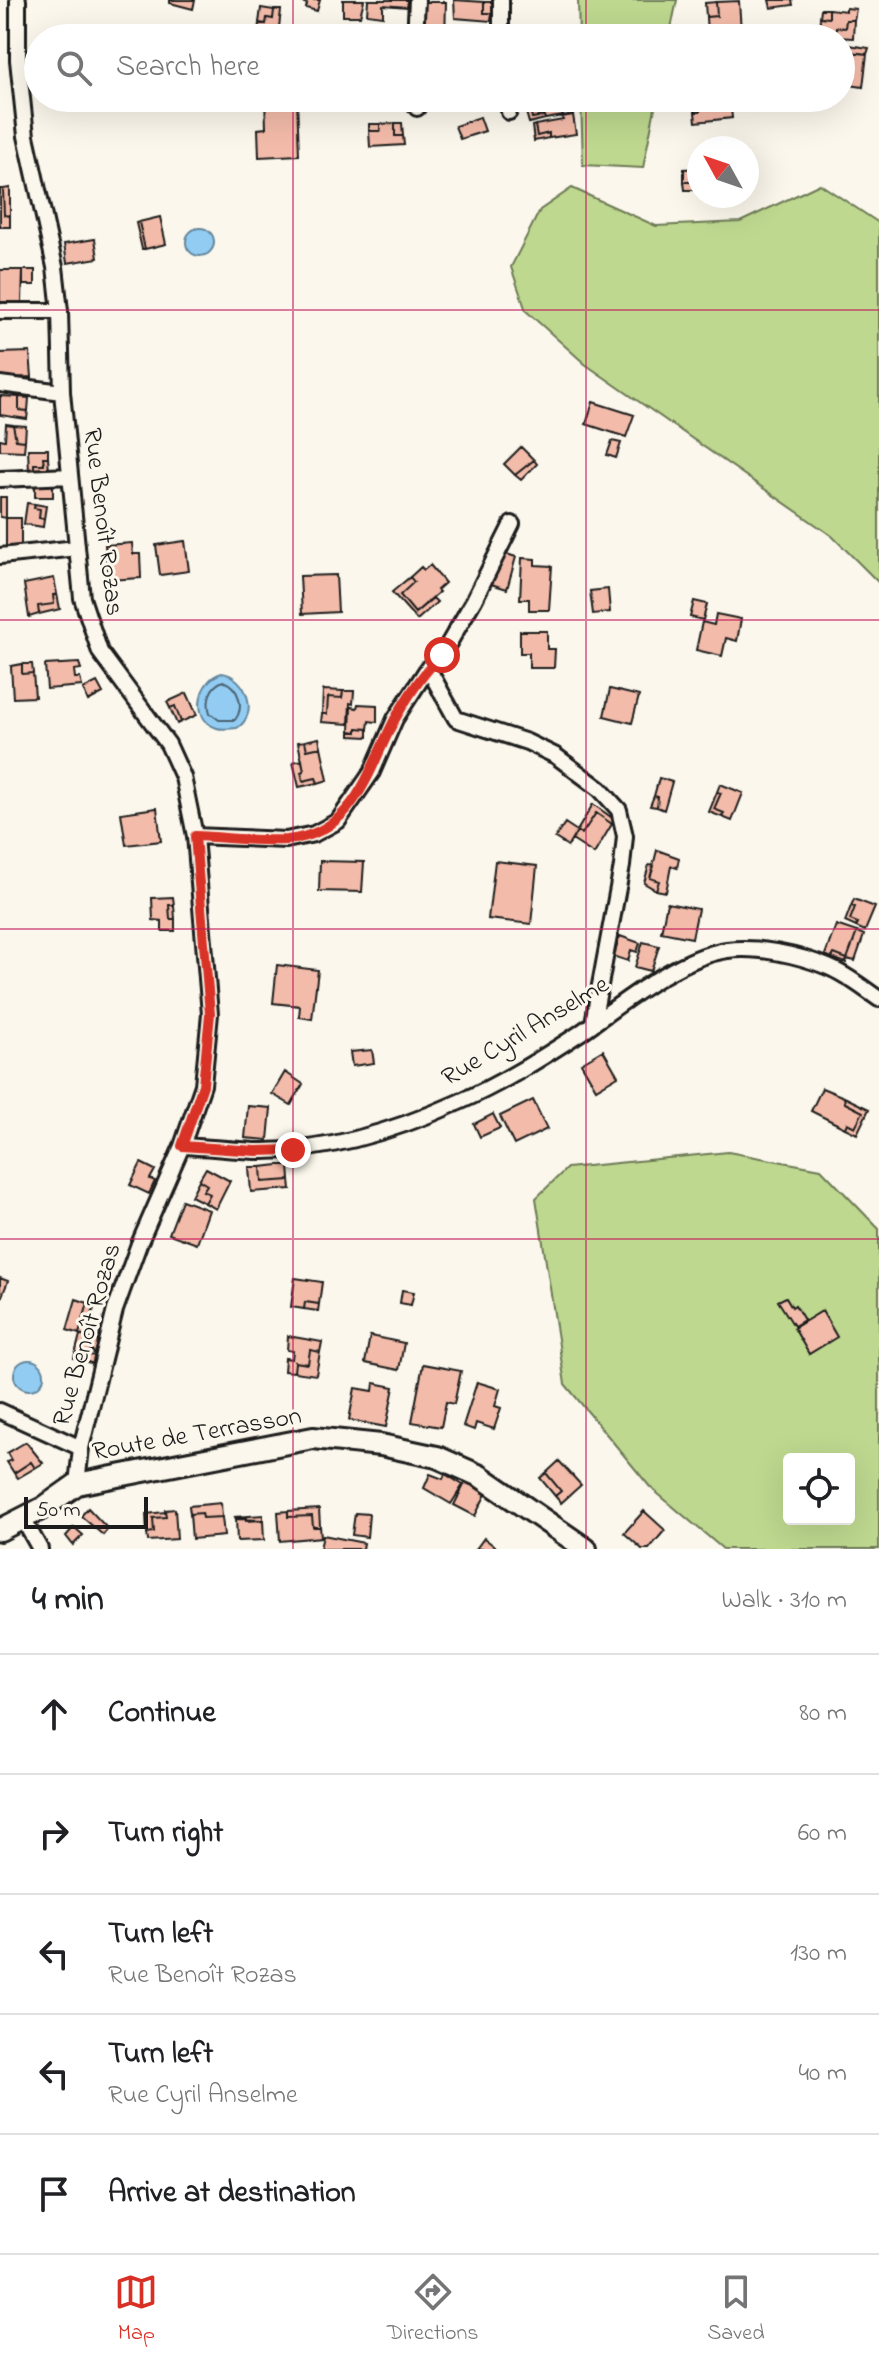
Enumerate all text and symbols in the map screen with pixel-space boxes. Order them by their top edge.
search box [24,24,855,112]
icon: search [52,46,96,90]
text: Search here [116,46,260,90]
north arrow [687,136,759,208]
street label: Rue Benoît Rozas [72,426,132,618]
route start [424,637,460,673]
street label: Rue Cyril Anselme [435,967,617,1097]
route end [275,1132,311,1168]
street label: Rue Benoît Rozas [44,1239,132,1431]
street label: Route de Terrasson [89,1398,305,1472]
map controls [783,1453,855,1525]
button: locate [783,1453,855,1525]
scale bar [24,1493,148,1529]
text: 50 m [36,1495,81,1527]
text: 4 min [32,1576,104,1626]
text: Walk · 310 m [722,1582,847,1620]
icon: ahead [32,1692,76,1736]
text: Continue [108,1692,216,1736]
text: 80 m [799,1695,847,1733]
icon: right [32,1812,76,1856]
text: Turn right [108,1812,223,1856]
text: 60 m [798,1815,847,1853]
text: Turn left [108,1913,213,1957]
icon: left [32,1932,76,1976]
text: 130 m [790,1935,847,1973]
text: Rue Benoît Rozas [108,1957,297,1995]
text: Turn left [108,2033,213,2077]
icon: left [32,2052,76,2096]
text: 40 m [798,2055,847,2093]
text: Rue Cyril Anselme [108,2077,298,2115]
icon: arrive [32,2172,76,2216]
text: Arrive at destination [108,2172,356,2216]
tab: Map [114,2270,158,2350]
tab: Directions [387,2270,478,2350]
tab: Saved [707,2270,765,2350]

